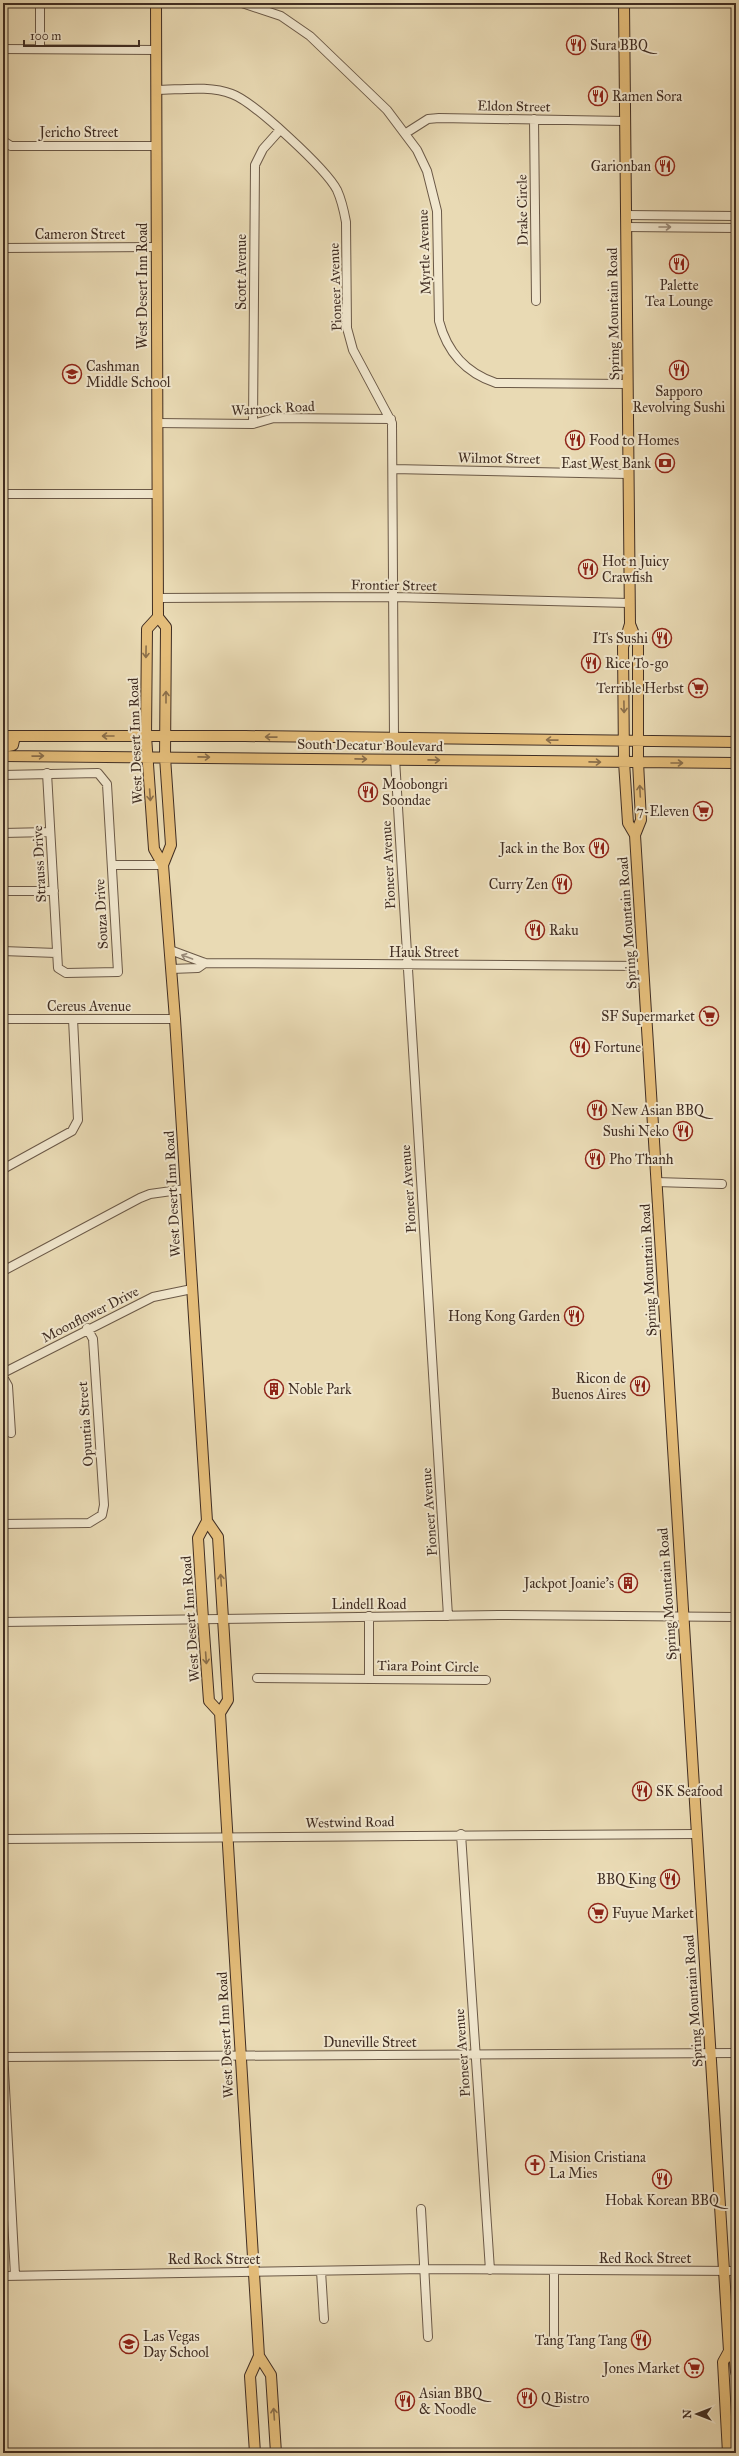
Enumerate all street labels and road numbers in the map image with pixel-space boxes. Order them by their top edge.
street label: Eldon Street [477,97,551,116]
street label: Jericho Street [38,124,118,142]
street label: Drake Circle [513,174,532,246]
street label: Myrtle Avenue [415,209,434,295]
street label: West Desert Inn Road [134,223,151,349]
street label: Cameron Street [35,226,125,243]
street label: Scott Avenue [233,234,250,310]
street label: Pioneer Avenue [325,242,346,331]
street label: Spring Mountain Road [604,247,623,381]
street label: Warnock Road [231,398,315,419]
street label: Wilmot Street [458,449,540,468]
street label: Frontier Street [351,576,437,595]
street label: West Desert Inn Road [125,677,146,805]
street label: South Decatur Boulevard [297,736,443,755]
street label: Pioneer Avenue [378,820,399,910]
street label: Strauss Drive [29,825,50,903]
street label: Spring Mountain Road [614,856,641,990]
street label: Souza Drive [91,878,112,950]
street label: Hauk Street [389,944,459,961]
street label: Cereus Avenue [47,998,131,1015]
street label: West Desert Inn Road [161,1130,184,1258]
street label: Pioneer Avenue [397,1144,420,1234]
street label: Spring Mountain Road [637,1203,660,1337]
street label: Moonflower Drive [39,1283,142,1346]
street label: Opuntia Street [74,1381,97,1467]
street label: Pioneer Avenue [418,1467,441,1557]
street label: Spring Mountain Road [654,1527,681,1661]
street label: West Desert Inn Road [178,1555,203,1683]
street label: Lindell Road [331,1596,407,1613]
street label: Tiara Point Circle [377,1657,479,1676]
street label: Westwind Road [305,1813,395,1832]
street label: Spring Mountain Road [680,1934,707,2068]
street label: West Desert Inn Road [214,1971,237,2099]
street label: Pioneer Avenue [451,2008,474,2098]
street label: Duneville Street [323,2034,417,2051]
street label: Red Rock Street [599,2250,691,2267]
street label: Red Rock Street [168,2251,260,2268]

